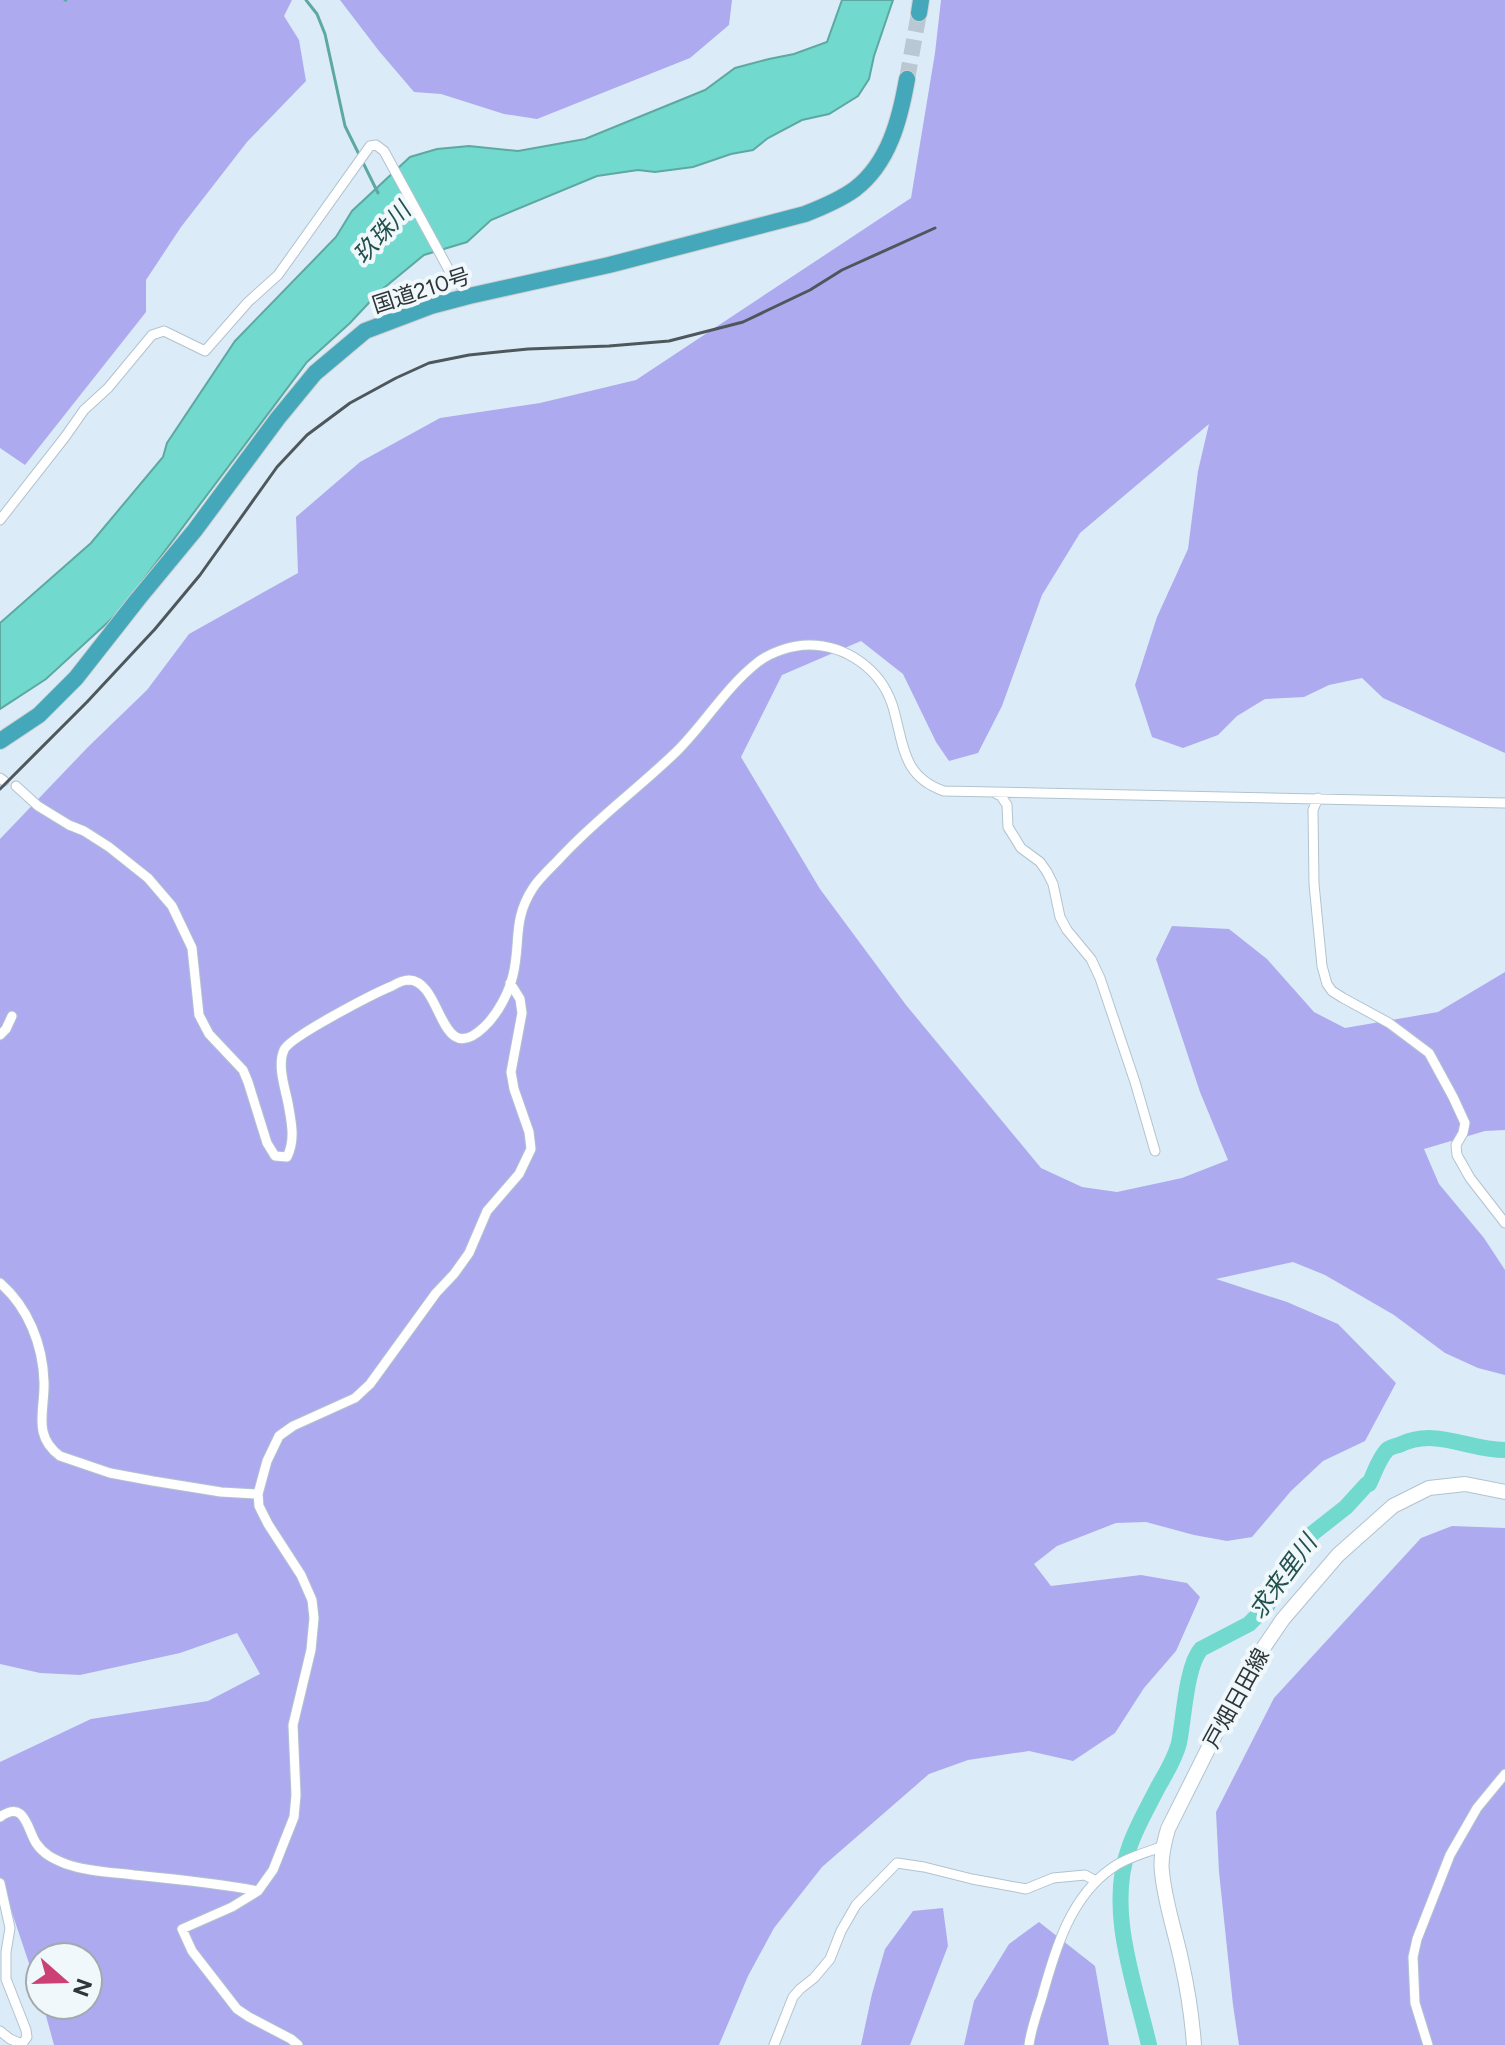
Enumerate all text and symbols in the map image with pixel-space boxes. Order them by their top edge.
water label: 玖珠川 [347,194,419,269]
street label: 国道210号 [369,262,474,319]
water label: 求来里川 [1243,1527,1324,1624]
street label: 戸畑日田線 [1198,1644,1275,1753]
north arrow [24,1941,104,2021]
text: N [67,1975,98,2000]

